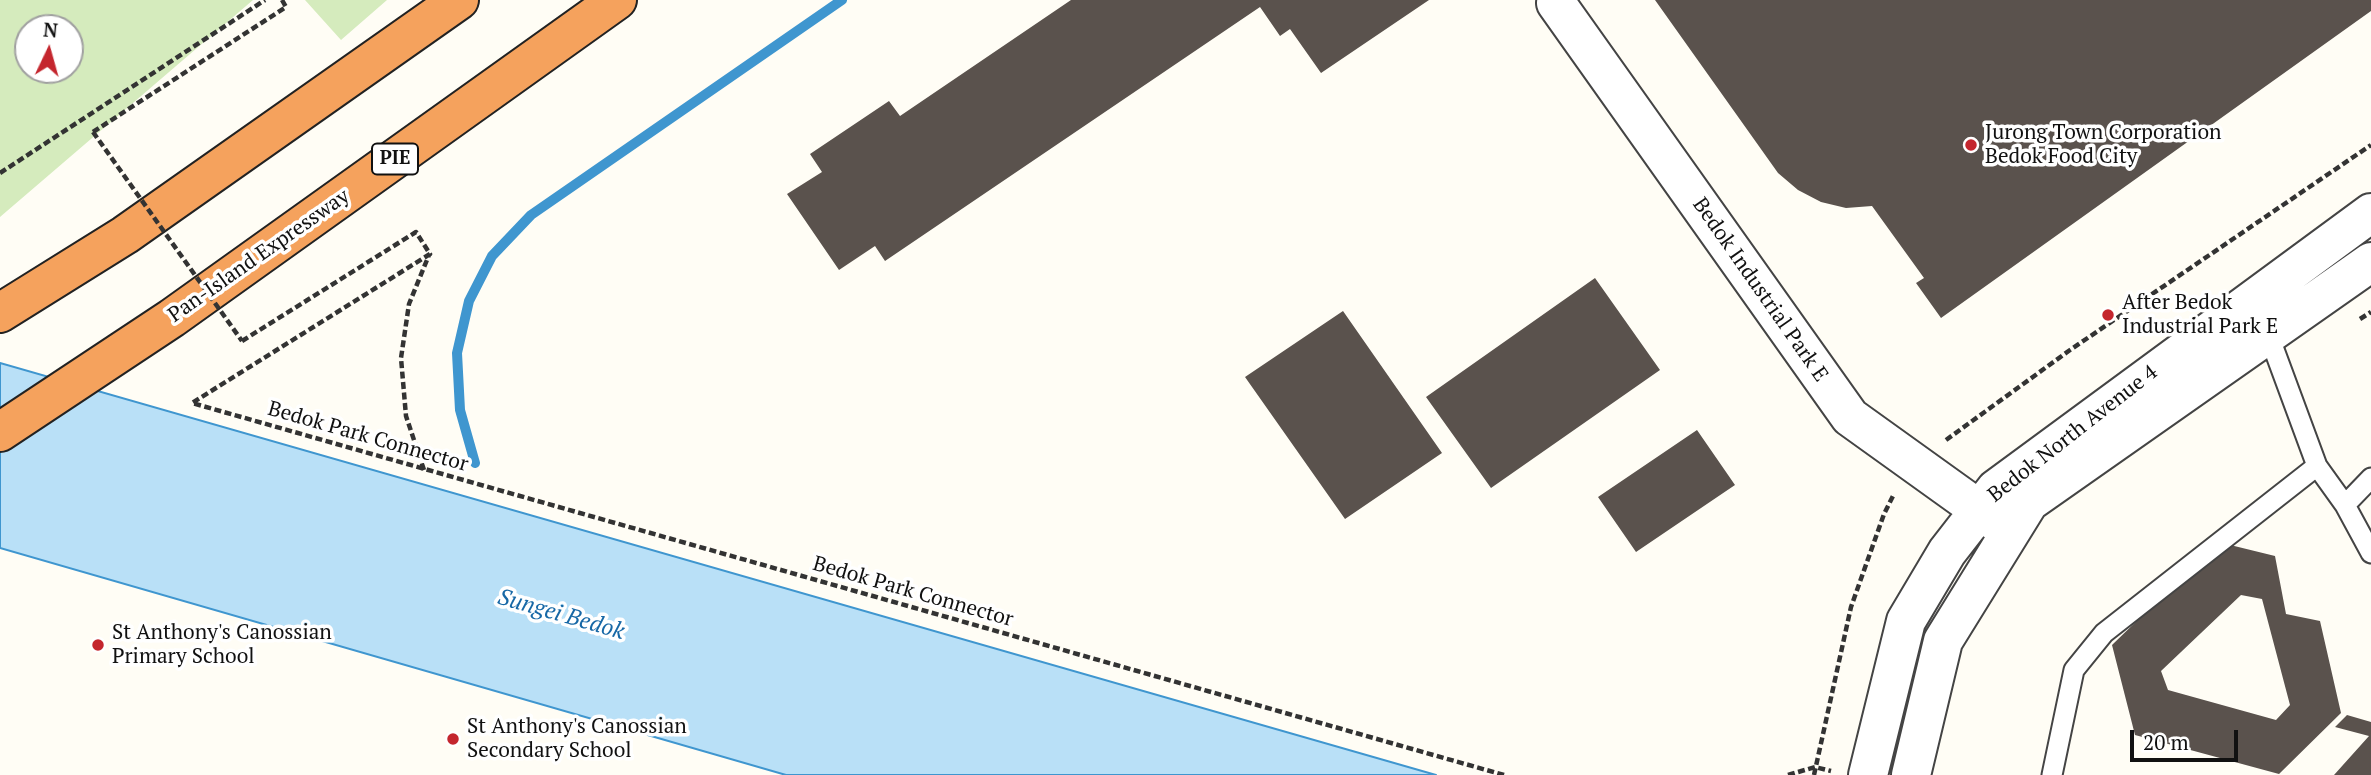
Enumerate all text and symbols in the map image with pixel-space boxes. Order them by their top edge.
north arrow [14,14,84,84]
text: N [42,16,59,43]
place label: Jurong Town Corporation Bedok Food City [1985,120,2221,170]
marker: Jurong Town Corporation Bedok Food City [1963,137,1979,153]
road number: PIE [372,144,418,174]
street label: Pan-Island Expressway [164,184,354,328]
street label: Bedok Industrial Park E [1687,193,1833,387]
place label: After Bedok Industrial Park E [2122,290,2278,340]
marker: After Bedok Industrial Park E [2100,307,2116,323]
street label: Bedok North Avenue 4 [1983,360,2163,508]
street label: Bedok Park Connector [265,396,471,478]
street label: Bedok Park Connector [810,551,1016,633]
water label: Sungei Bedok [495,584,627,646]
place label: St Anthony's Canossian Primary School [112,620,332,670]
marker: St Anthony's Canossian Primary School [90,637,106,653]
place label: St Anthony's Canossian Secondary School [467,714,687,764]
scale bar [2133,716,2242,760]
text: 20 m [2143,728,2189,756]
marker: St Anthony's Canossian Secondary School [445,731,461,747]

